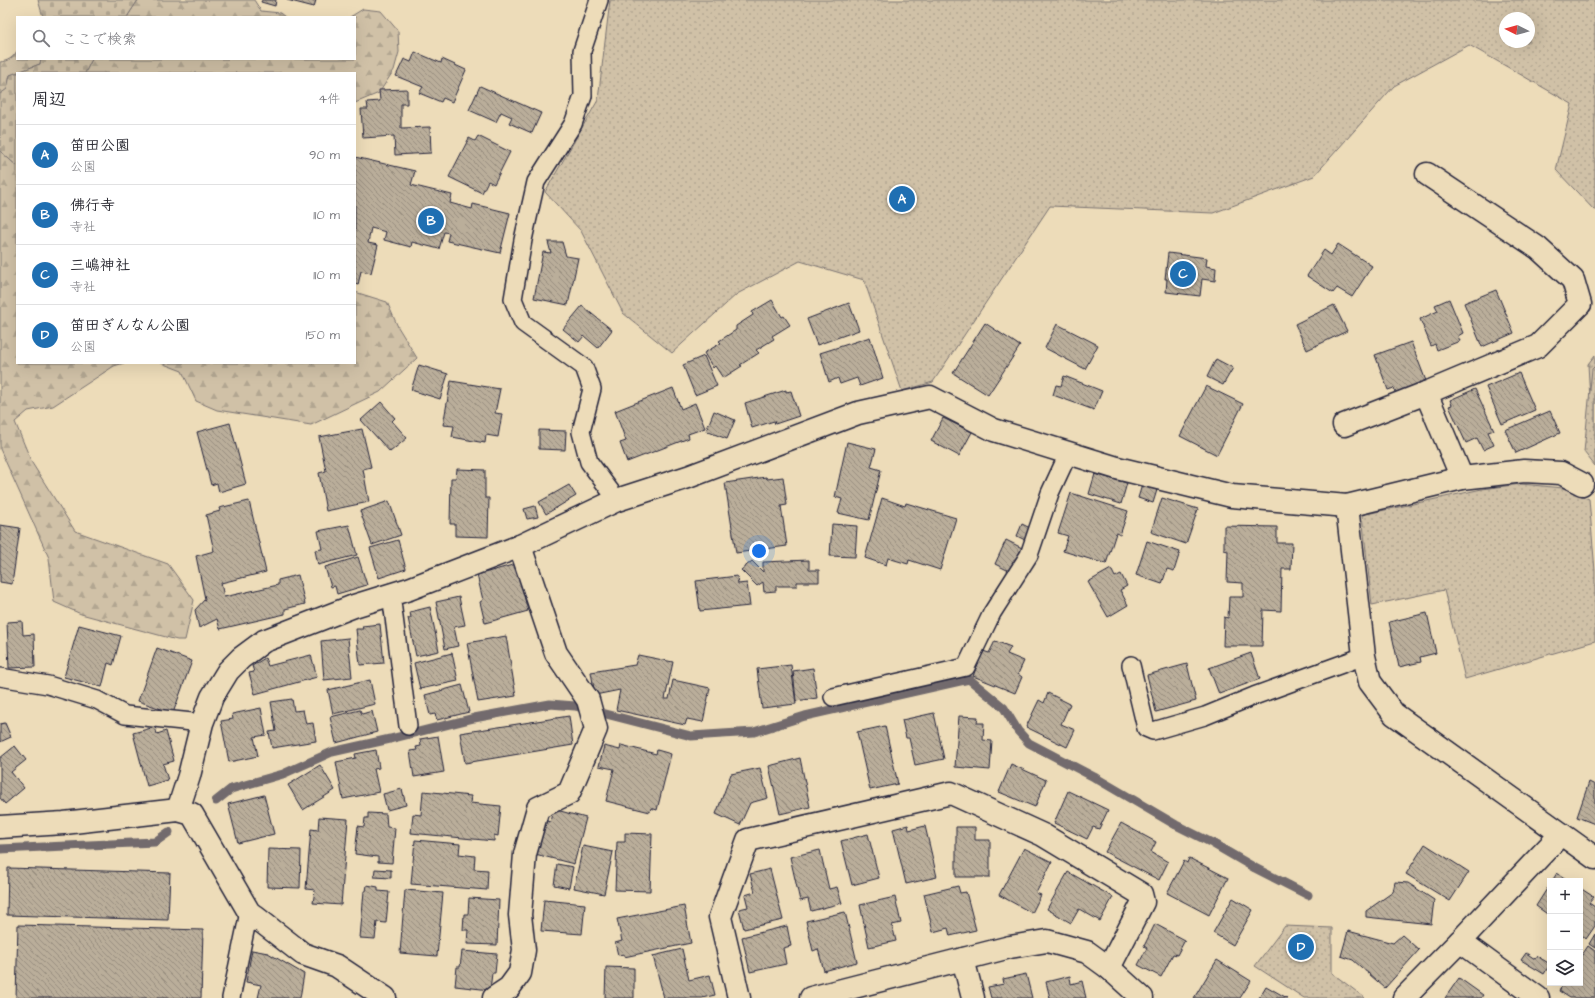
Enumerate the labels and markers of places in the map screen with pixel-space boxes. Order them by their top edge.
pin: A [889,184,915,214]
pin: B [418,206,444,236]
pin: C [1170,259,1196,289]
pin: D [1288,932,1314,962]

